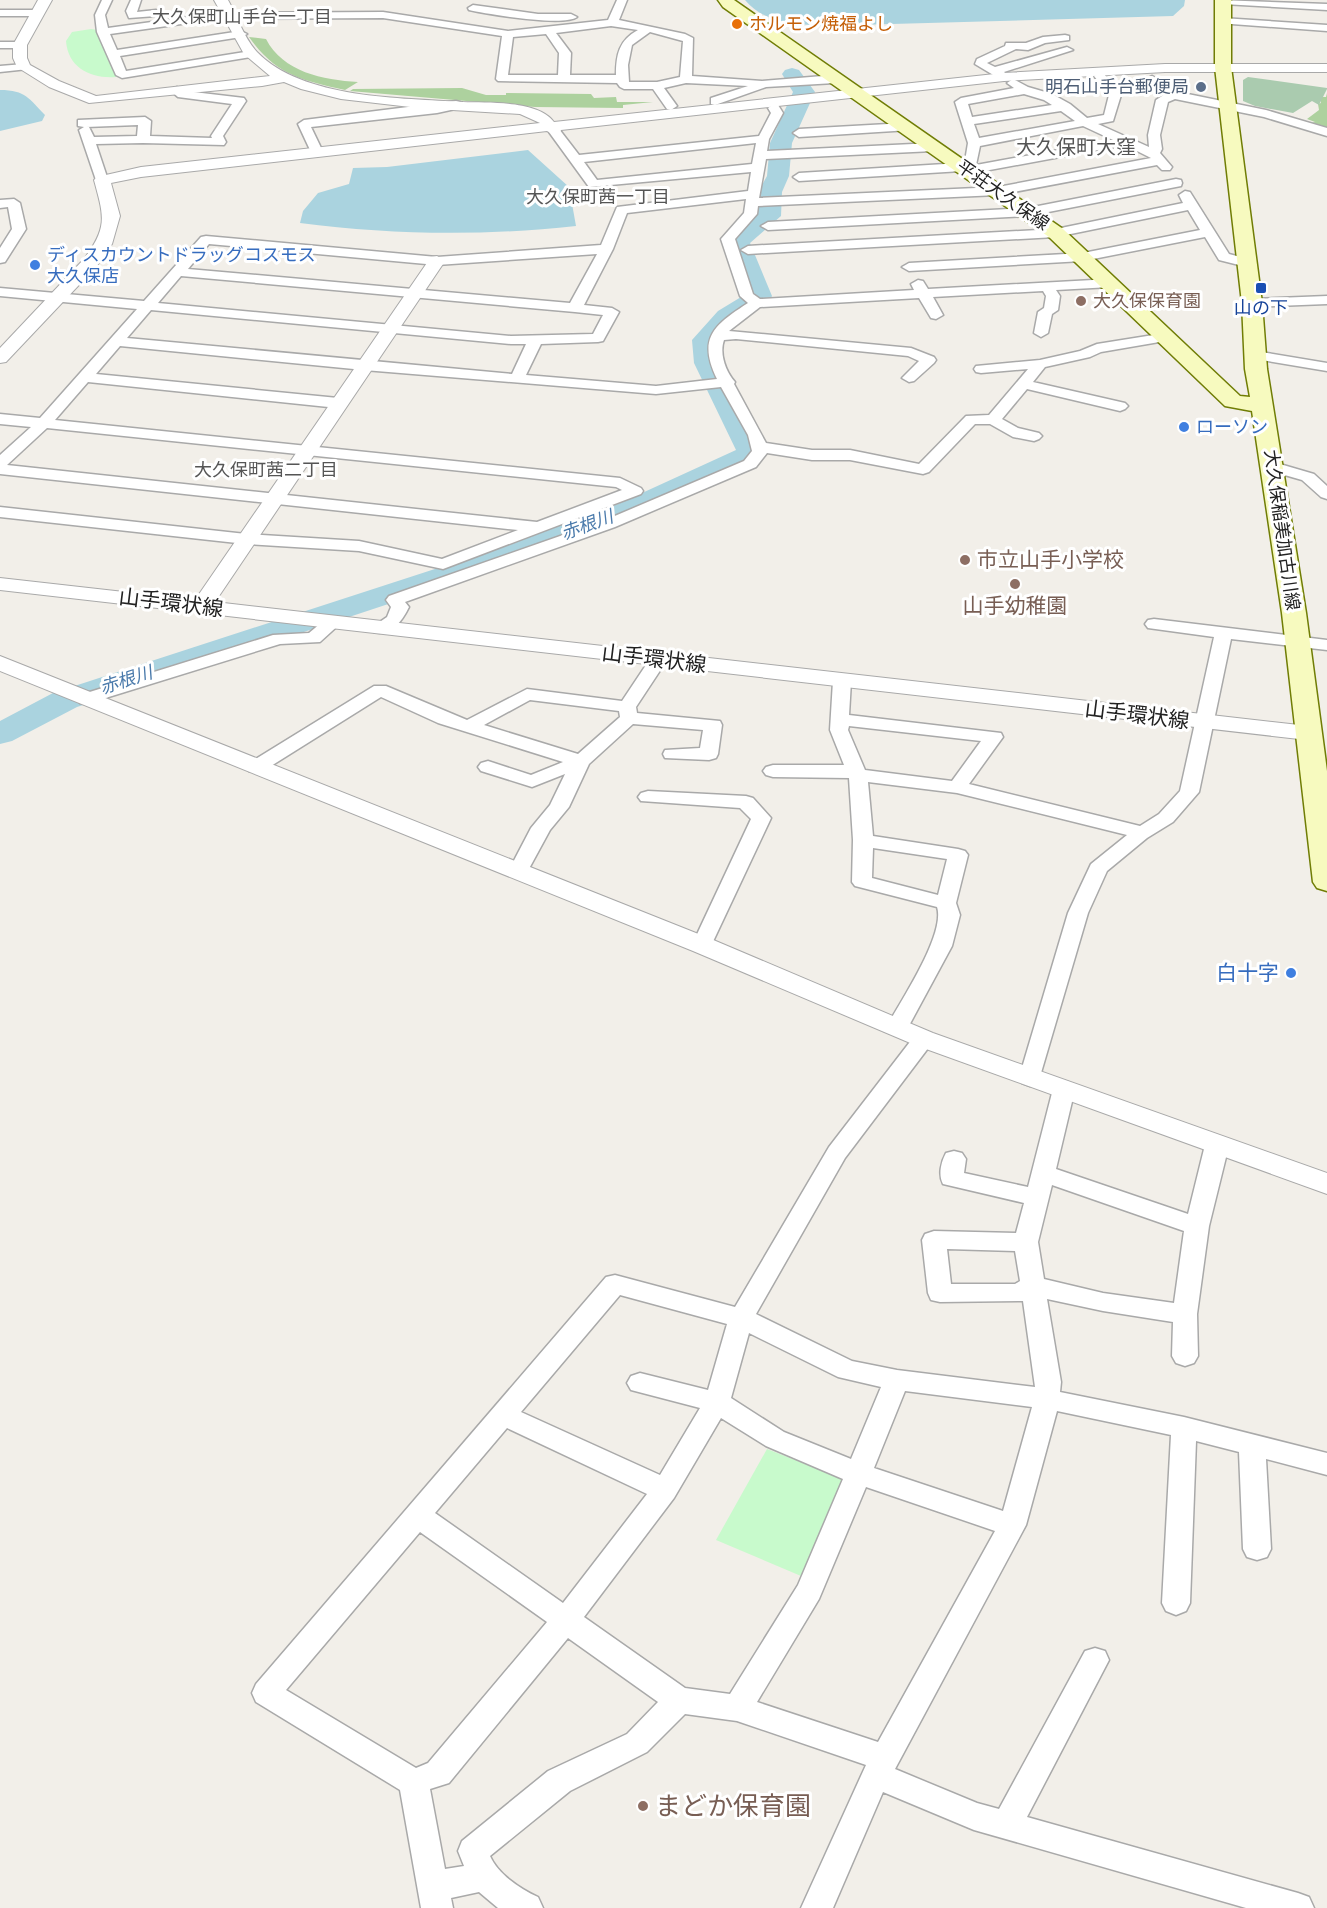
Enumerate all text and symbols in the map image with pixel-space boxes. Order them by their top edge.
district label: 大久保町山手台一丁目 [152,3,332,30]
place label: ホルモン焼福よし [749,10,893,37]
marker: ホルモン焼福よし [730,17,744,31]
place label: 明石山手台郵便局 [1045,73,1189,100]
marker: 明石山手台郵便局 [1194,80,1208,94]
district label: 大久保町大窪 [1016,131,1136,162]
street label: 平荘大久保線 [951,153,1055,237]
district label: 大久保町茜一丁目 [526,183,670,210]
place label: ディスカウントドラッグコスモス 大久保店 [47,241,316,289]
marker: ディスカウントドラッグコスモス 大久保店 [28,258,42,272]
marker: 山の下 [1254,281,1268,295]
place label: 大久保保育園 [1093,287,1201,314]
marker: 大久保保育園 [1074,294,1088,308]
place label: 山の下 [1234,294,1288,321]
place label: ローソン [1196,413,1268,440]
marker: ローソン [1177,420,1191,434]
street label: 大久保稲美加古川線 [1258,448,1307,612]
district label: 大久保町茜二丁目 [194,456,338,483]
water label: 赤根川 [557,502,619,546]
place label: 市立山手小学校 [977,543,1124,575]
marker: 市立山手小学校 [958,553,972,567]
marker: 山手幼稚園 [1008,577,1022,591]
street label: 山手環状線 [117,580,225,624]
place label: 山手幼稚園 [963,589,1068,621]
street label: 山手環状線 [600,636,708,680]
water label: 赤根川 [96,658,158,701]
street label: 山手環状線 [1083,692,1191,736]
place label: 白十字 [1216,956,1279,988]
marker: 白十字 [1284,966,1298,980]
place label: まどか保育園 [655,1786,811,1825]
marker: まどか保育園 [636,1799,650,1813]

